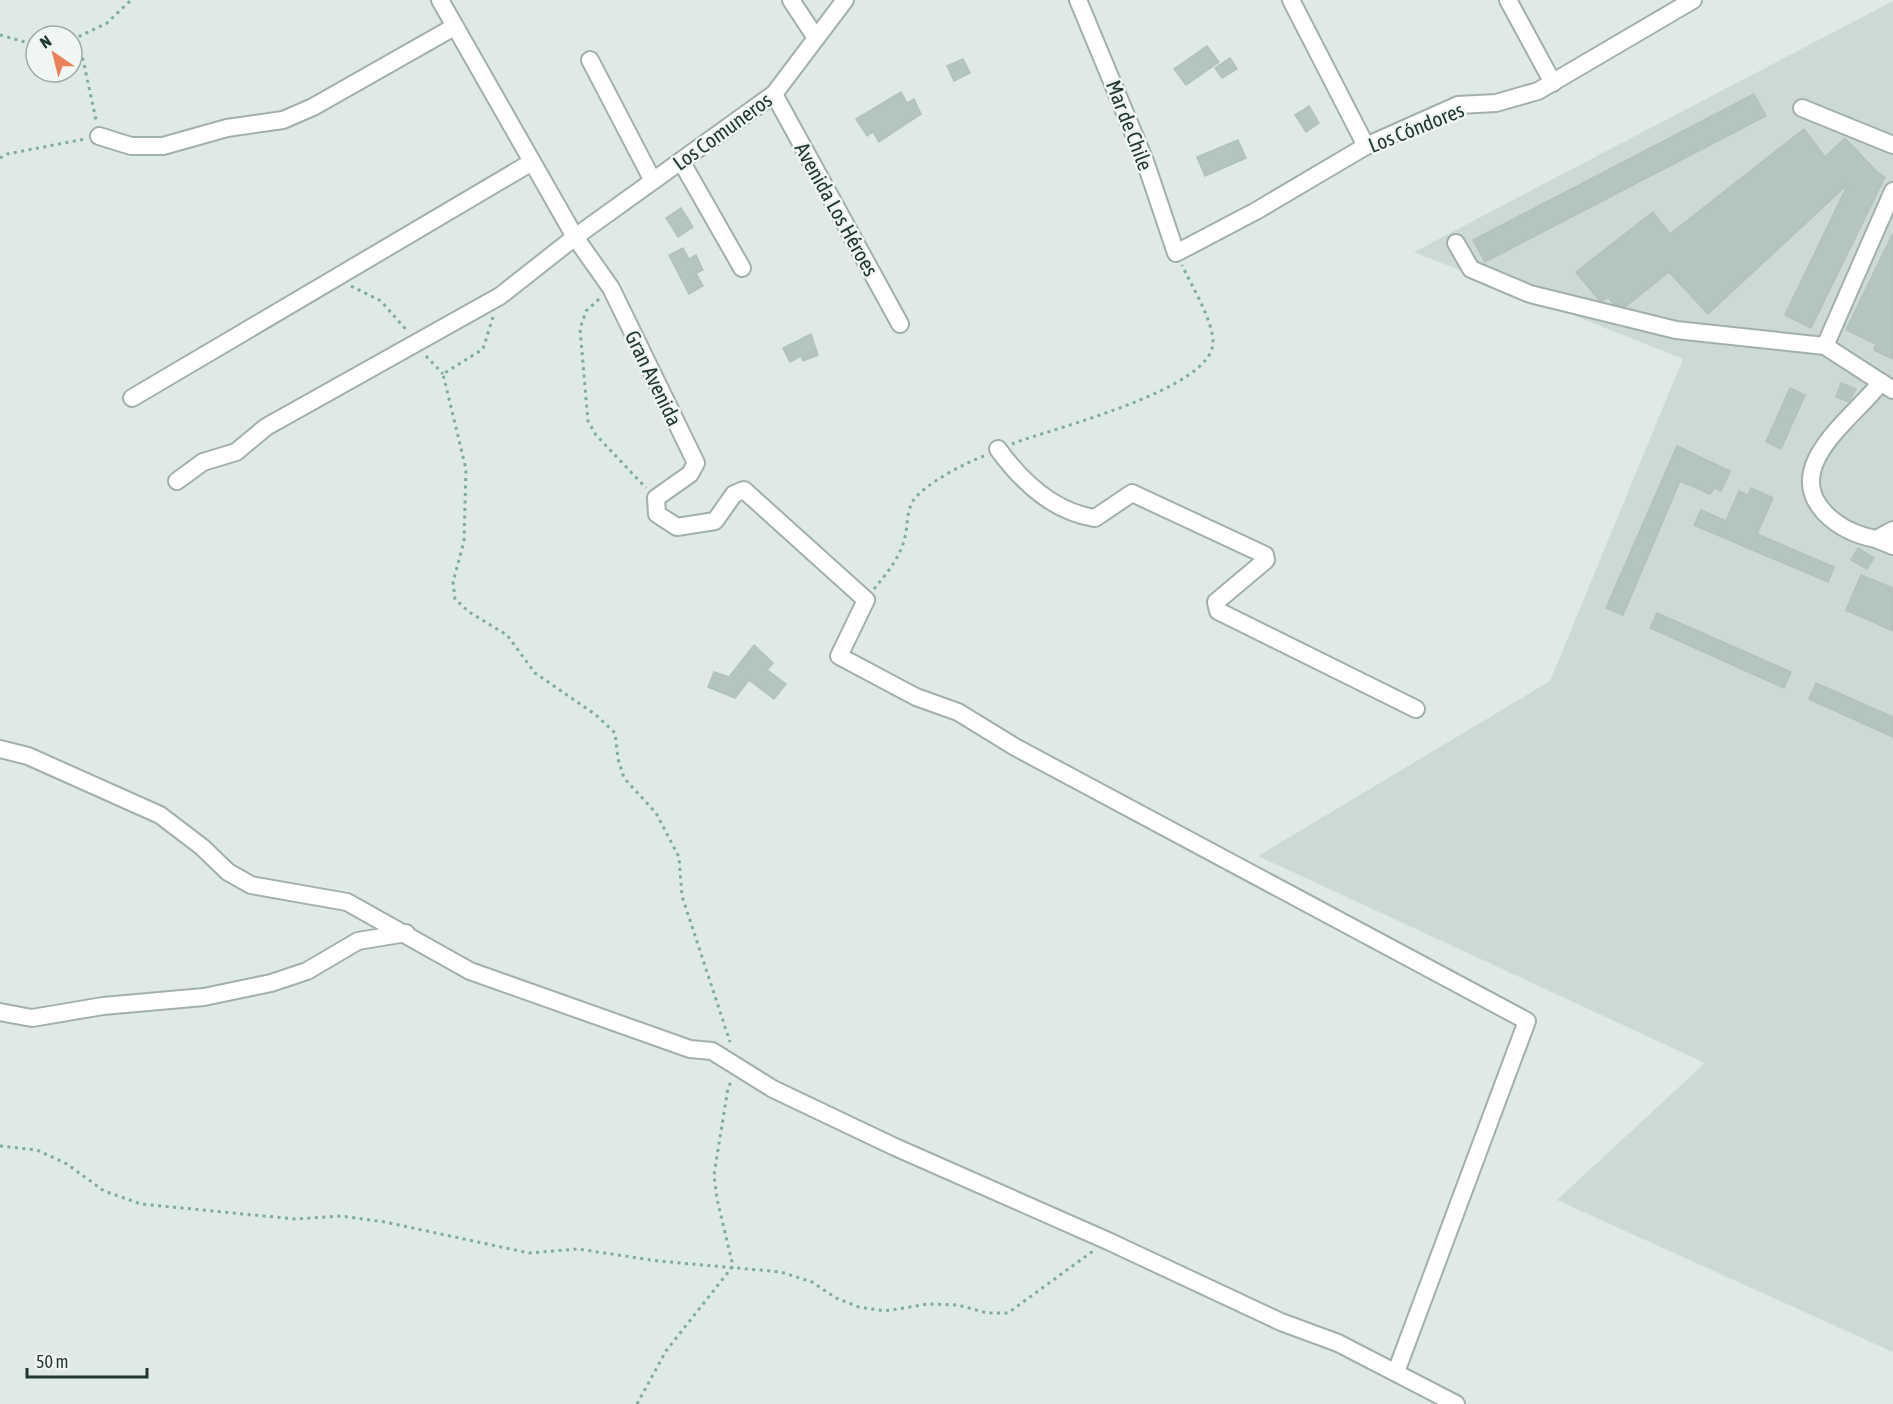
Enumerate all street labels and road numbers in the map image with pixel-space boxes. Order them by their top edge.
street label: Mar de Chile [1102,77,1158,173]
street label: Los Comuneros [668,87,776,175]
street label: Los Cóndores [1365,97,1467,157]
street label: Avenida Los Héroes [790,138,884,280]
street label: Gran Avenida [621,327,687,429]

